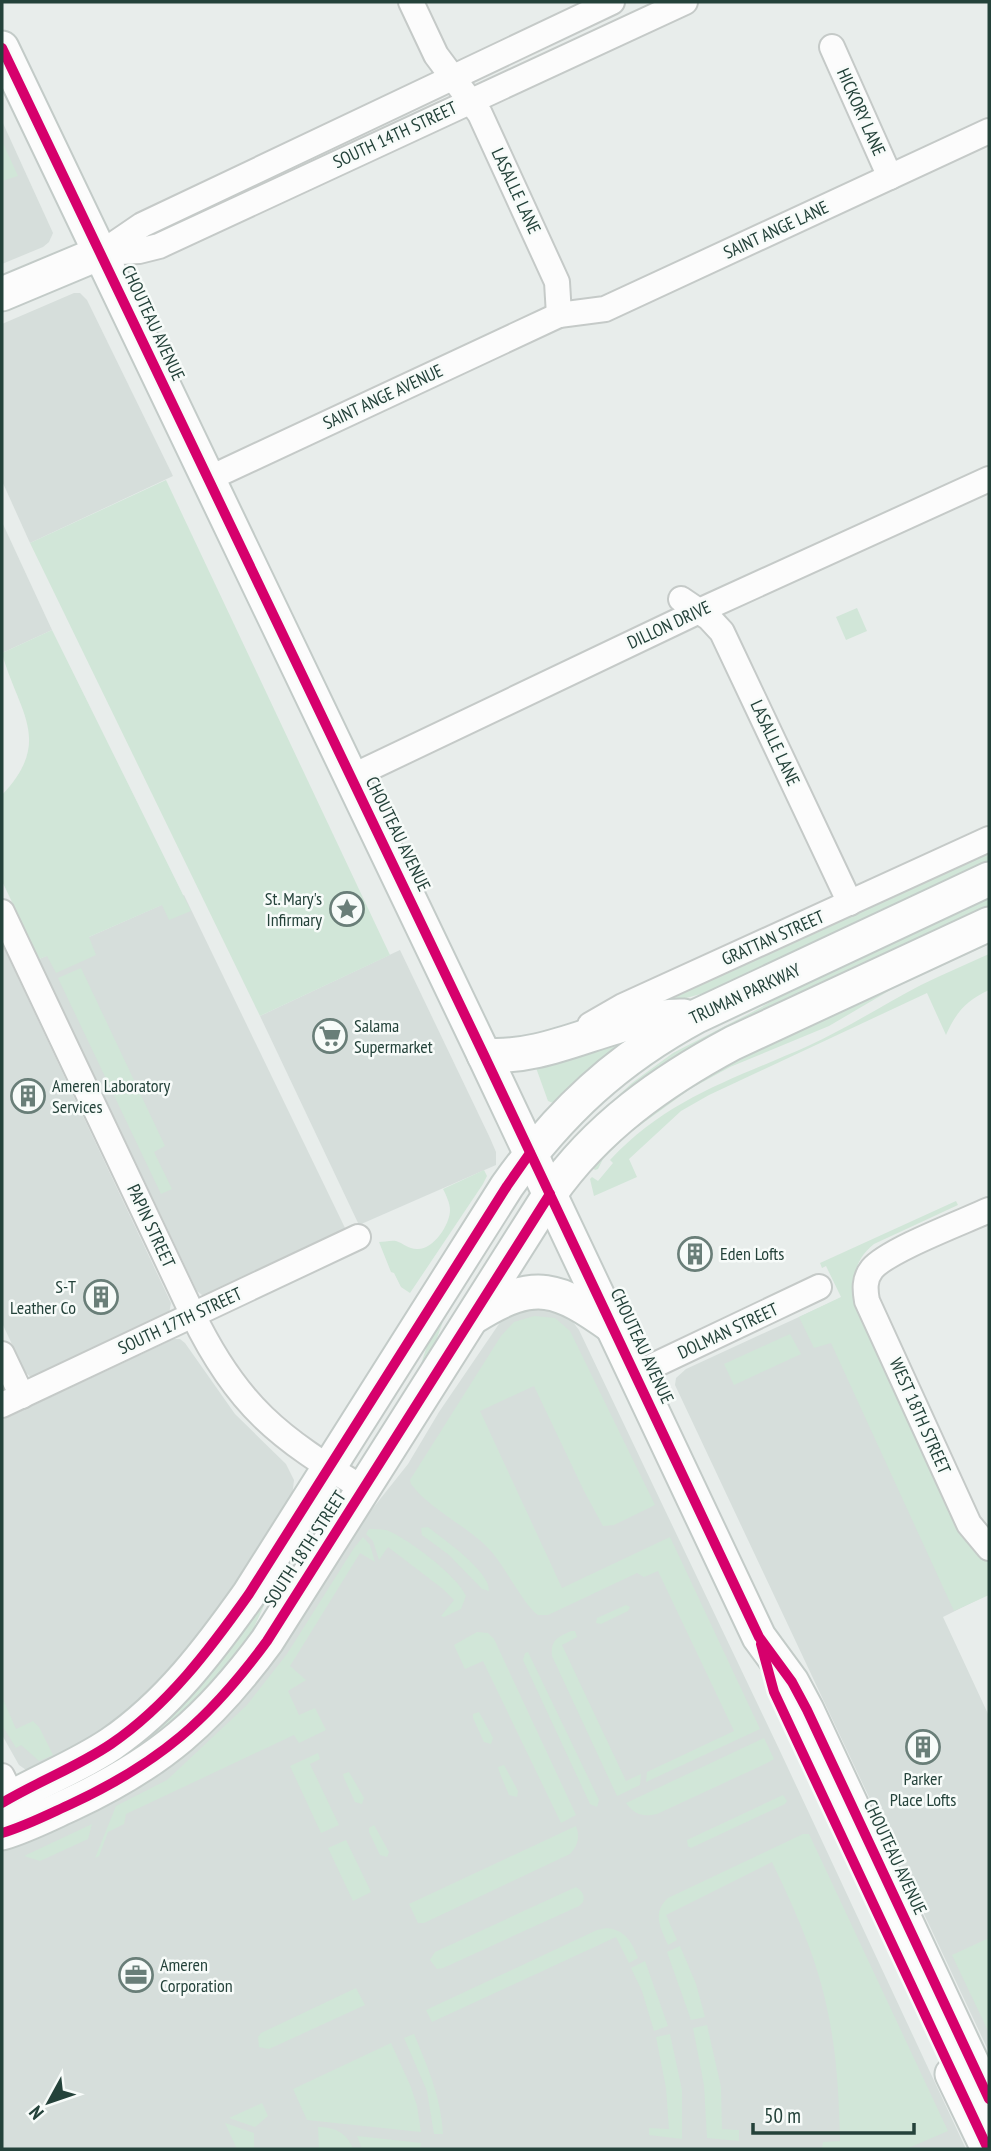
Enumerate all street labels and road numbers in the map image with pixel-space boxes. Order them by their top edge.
street label: HICKORY LANE [832,64,891,159]
street label: SOUTH 14TH STREET [329,96,460,173]
street label: LASALLE LANE [487,144,546,237]
street label: SAINT ANGE LANE [720,195,832,264]
street label: CHOUTEAU AVENUE [117,261,190,384]
street label: SAINT ANGE AVENUE [319,359,446,434]
street label: DILLON DRIVE [623,595,714,654]
street label: LASALLE LANE [746,696,805,789]
street label: CHOUTEAU AVENUE [361,773,436,895]
street label: GRATTAN STREET [718,905,828,970]
street label: TRUMAN PARKWAY [686,957,805,1029]
street label: PAPIN STREET [122,1180,181,1271]
street label: SOUTH 17TH STREET [114,1282,245,1359]
street label: CHOUTEAU AVENUE [606,1284,679,1407]
street label: DOLMAN STREET [674,1297,782,1364]
street label: WEST 18TH STREET [885,1354,956,1477]
street label: SOUTH 18TH STREET [258,1486,351,1611]
street label: CHOUTEAU AVENUE [859,1795,932,1918]

